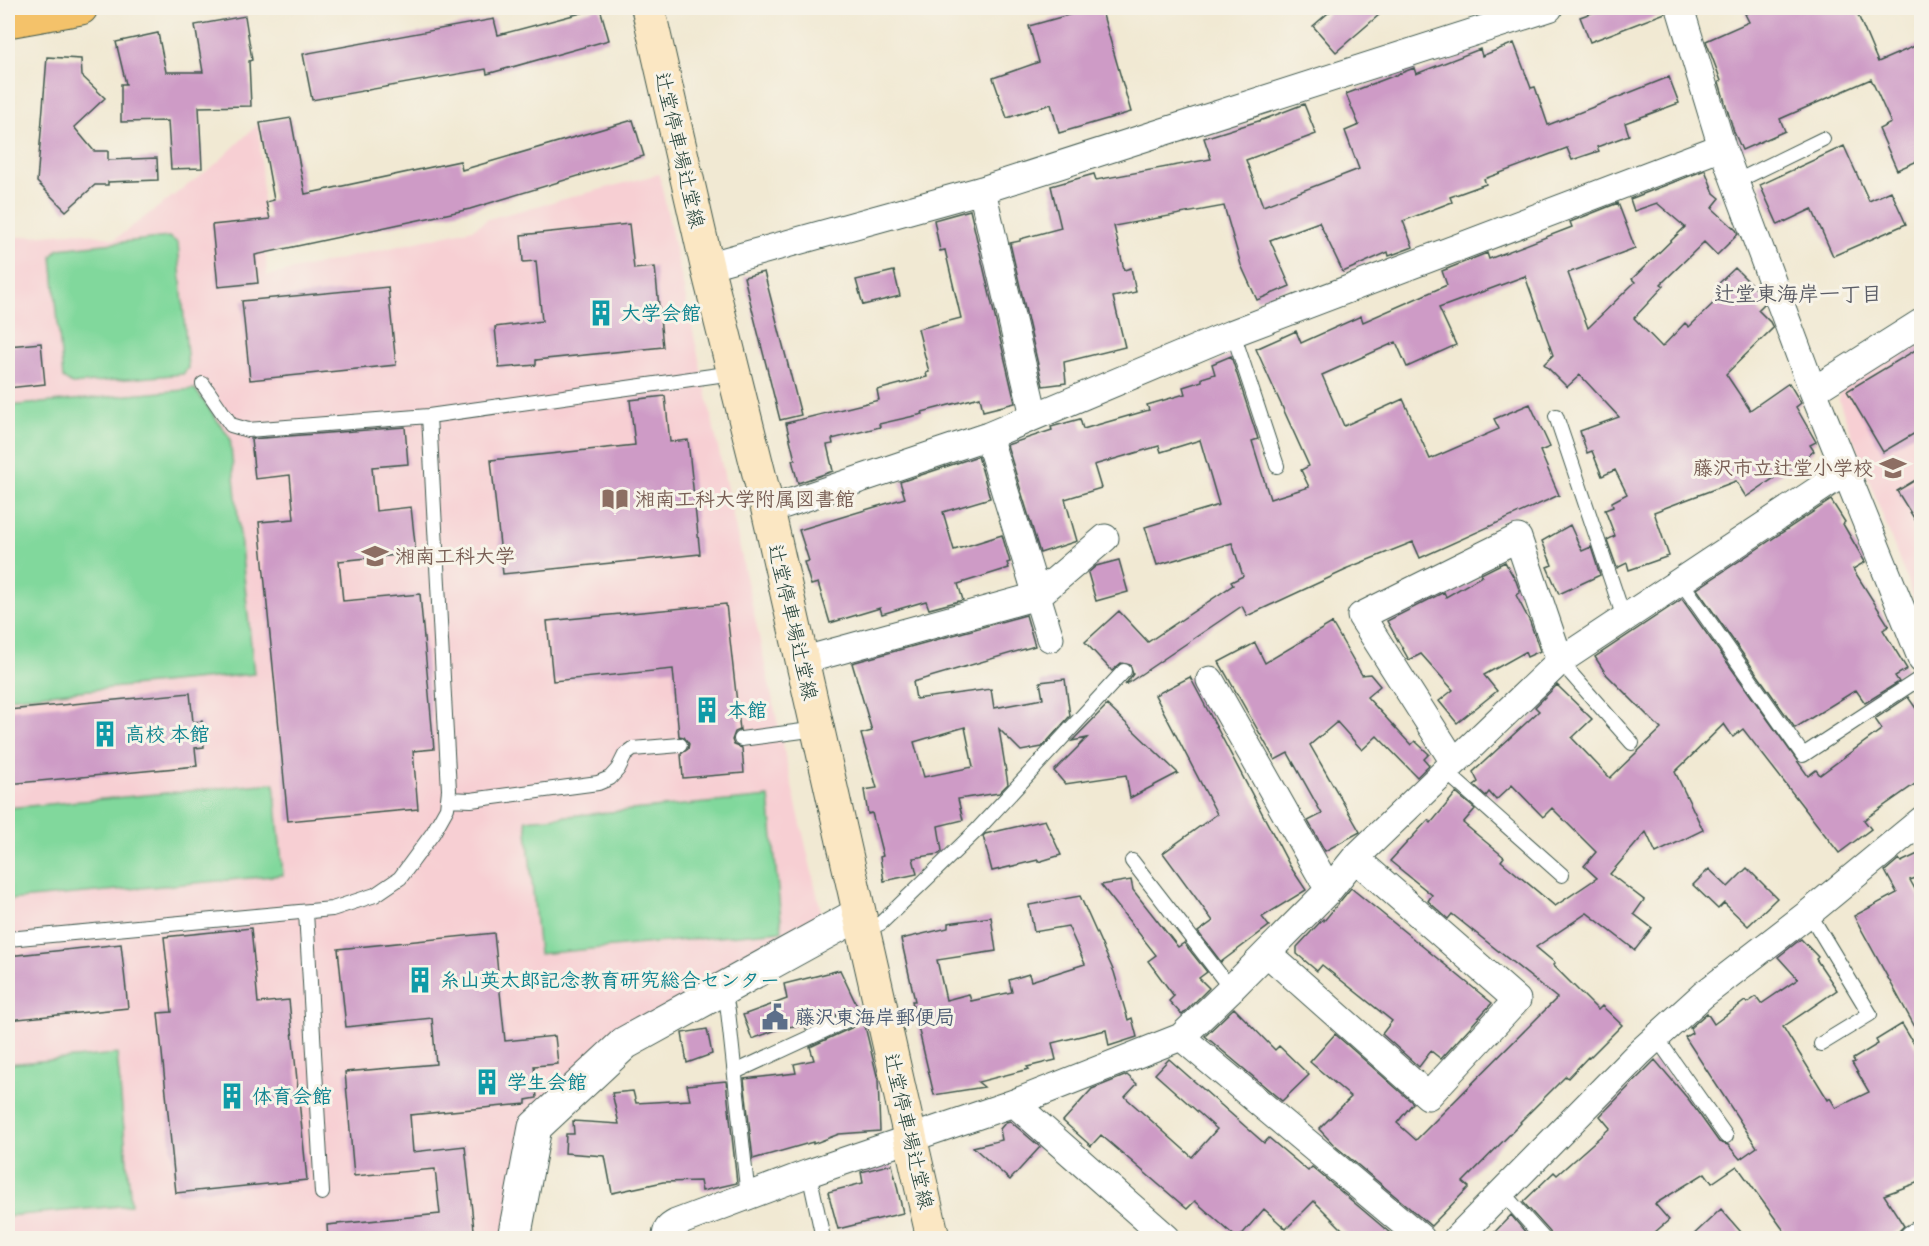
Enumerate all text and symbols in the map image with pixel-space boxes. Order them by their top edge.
street label: 辻堂停車場辻堂線 [650,69,710,231]
district label: 辻堂東海岸一丁目 [1714,281,1882,306]
building icon: 大学会館 [586,298,616,328]
place label: 大学会館 [621,301,701,325]
school or university icon: 藤沢市立辻堂小学校 [1878,453,1908,483]
place label: 藤沢市立辻堂小学校 [1693,456,1873,480]
library icon: 湘南⼯科⼤学附属図書館 [600,484,630,514]
place label: 湘南⼯科⼤学附属図書館 [635,487,855,511]
school or university icon: 湘南工科大学 [360,541,390,571]
street label: 辻堂停車場辻堂線 [763,541,823,703]
place label: 湘南工科大学 [395,544,515,568]
building icon: 本館 [692,695,722,725]
place label: 本館 [727,698,767,722]
building icon: 高校 本館 [90,719,120,749]
place label: 高校 本館 [125,722,210,746]
building icon: 糸山英太郎記念教育研究総合センター [405,965,435,995]
place label: 糸山英太郎記念教育研究総合センター [440,968,780,992]
public building icon: 藤沢東海岸郵便局 [760,1002,790,1032]
place label: 藤沢東海岸郵便局 [795,1005,955,1029]
street label: 辻堂停車場辻堂線 [879,1050,939,1212]
building icon: 学生会館 [472,1067,502,1097]
place label: 学生会館 [507,1070,587,1094]
building icon: 体育会館 [217,1081,247,1111]
place label: 体育会館 [252,1084,332,1108]

